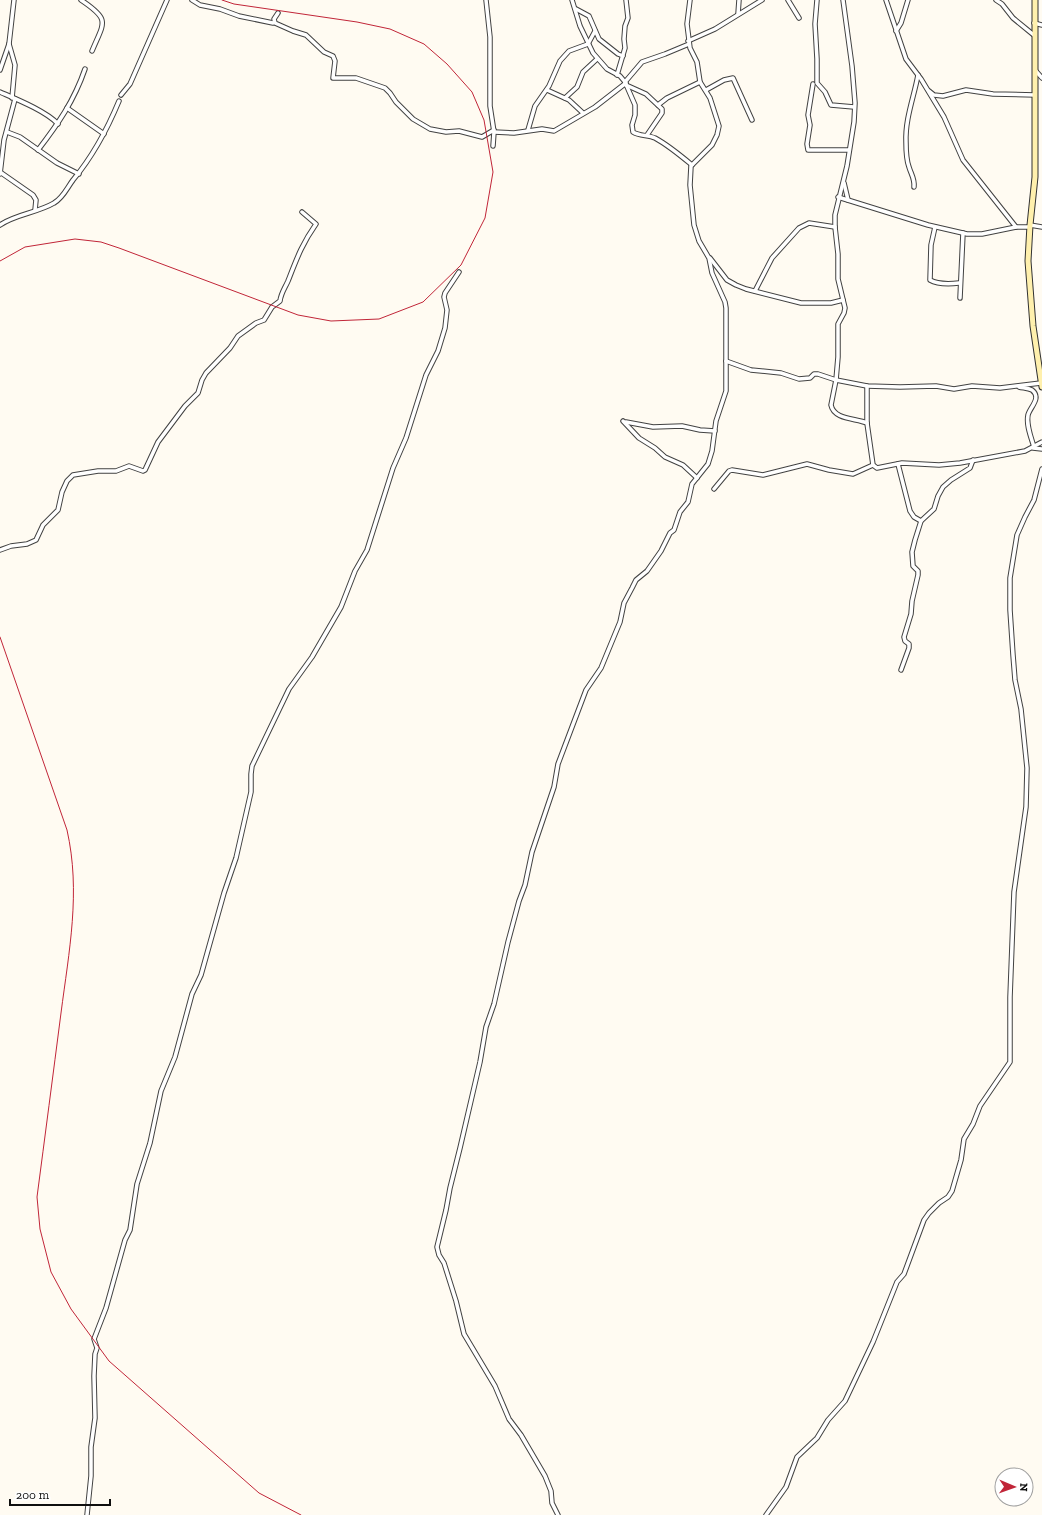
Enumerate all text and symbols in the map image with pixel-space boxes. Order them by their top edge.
north arrow [994,1467,1034,1507]
scale bar [10,1481,110,1507]
text: N [1017,1483,1030,1492]
text: 200 m [16,1488,50,1502]

